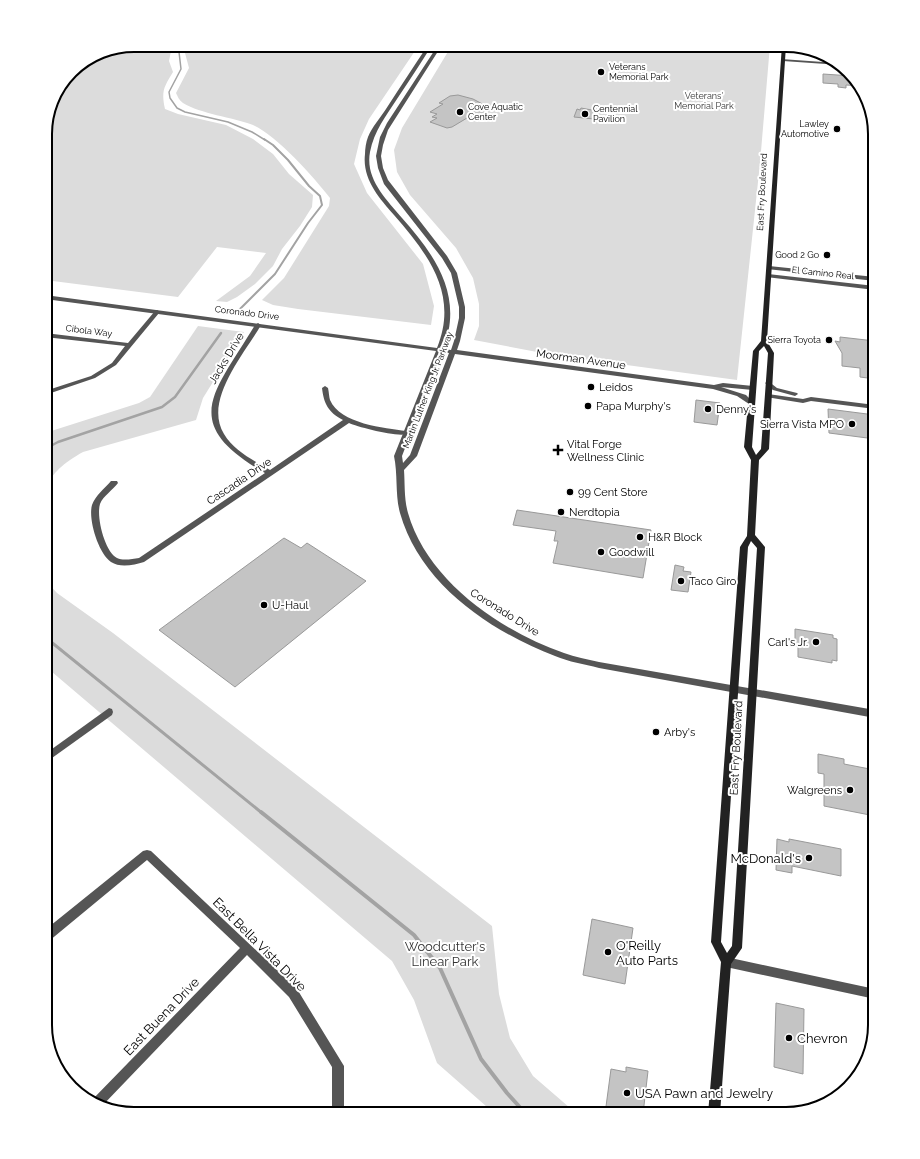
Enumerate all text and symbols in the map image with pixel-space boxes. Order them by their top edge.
place label: Veterans Memorial Park [609,62,669,82]
marker: Veterans Memorial Park [596,67,606,77]
park label: Veterans' Memorial Park [674,91,734,111]
place label: Cove Aquatic Center [468,102,523,122]
place label: Centennial Pavilion [593,104,638,124]
marker: Cove Aquatic Center [455,107,465,117]
marker: Centennial Pavilion [580,109,590,119]
place label: Lawley Automotive [781,119,830,139]
marker: Lawley Automotive [832,124,842,134]
street label: East Fry Boulevard [755,153,769,231]
place label: Good 2 Go [775,250,819,260]
marker: Good 2 Go [822,250,832,260]
street label: El Camino Real [791,265,855,281]
street label: Coronado Drive [214,304,280,322]
street label: Cibola Way [65,323,113,339]
street label: Jacks Drive [206,330,247,386]
street label: Martin Luther King Jr. Parkway [401,330,455,450]
place label: Sierra Toyota [767,335,821,345]
marker: Sierra Toyota [824,335,834,345]
street label: Moorman Avenue [535,347,627,372]
place label: Leidos [599,381,633,394]
marker: Leidos [586,382,596,392]
place label: Papa Murphy's [596,400,671,413]
marker: Papa Murphy's [583,401,593,411]
place label: Denny's [716,403,756,416]
marker: Denny's [703,404,713,414]
place label: Sierra Vista MPO [760,418,844,431]
marker: Sierra Vista MPO [847,419,857,429]
place label: Vital Forge Wellness Clinic [567,438,644,464]
marker: Vital Forge Wellness Clinic [552,444,564,456]
street label: Cascadia Drive [204,455,275,508]
place label: 99 Cent Store [578,486,648,499]
marker: 99 Cent Store [565,487,575,497]
place label: Nerdtopia [569,506,620,519]
marker: Nerdtopia [556,507,566,517]
place label: H&R Block [648,531,702,544]
marker: H&R Block [635,532,645,542]
place label: Goodwill [609,546,654,559]
marker: Goodwill [596,547,606,557]
place label: Taco Giro [689,575,737,588]
marker: Taco Giro [676,576,686,586]
street label: Coronado Drive [468,586,542,639]
place label: U-Haul [272,599,309,612]
marker: U-Haul [259,600,269,610]
place label: Carl's Jr. [768,636,808,649]
marker: Carl's Jr. [811,637,821,647]
street label: East Fry Boulevard [728,700,745,796]
place label: Arby's [664,726,695,739]
marker: Arby's [651,727,661,737]
place label: Walgreens [787,784,842,797]
marker: Walgreens [845,785,855,795]
place label: McDonald's [731,851,801,866]
marker: McDonald's [804,853,814,863]
street label: East Bella Vista Drive [210,895,310,994]
place label: O'Reilly Auto Parts [616,938,678,968]
park label: Woodcutter's Linear Park [405,939,485,969]
marker: O'Reilly Auto Parts [603,947,613,957]
street label: East Buena Drive [121,974,202,1058]
place label: Chevron [797,1031,848,1046]
marker: Chevron [784,1033,794,1043]
place label: USA Pawn and Jewelry [635,1086,773,1101]
marker: USA Pawn and Jewelry [622,1088,632,1098]

